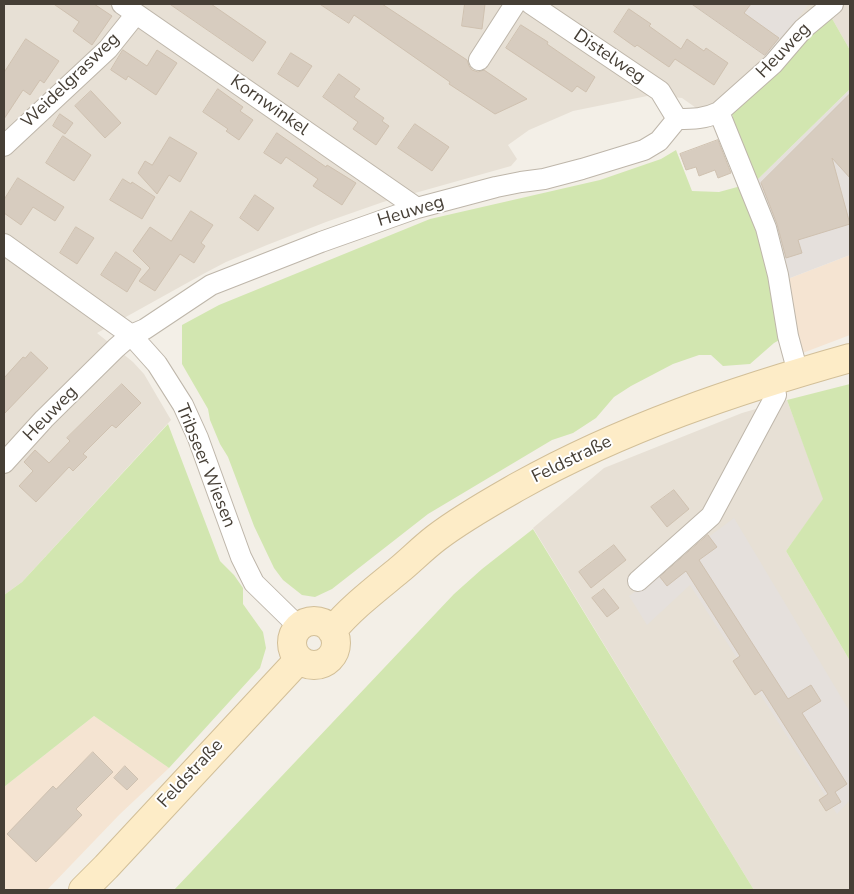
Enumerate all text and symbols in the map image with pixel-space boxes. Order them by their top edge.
street label: Heuweg [752,19,816,83]
street label: Distelweg [569,25,649,89]
street label: Weidelgrasweg [18,29,124,133]
street label: Kornwinkel [226,71,312,141]
street label: Heuweg [375,192,447,232]
street label: Heuweg [19,382,83,446]
street label: Tribseer Wiesen [170,401,240,531]
street label: Feldstraße [529,431,615,489]
street label: Feldstraße [154,735,228,813]

